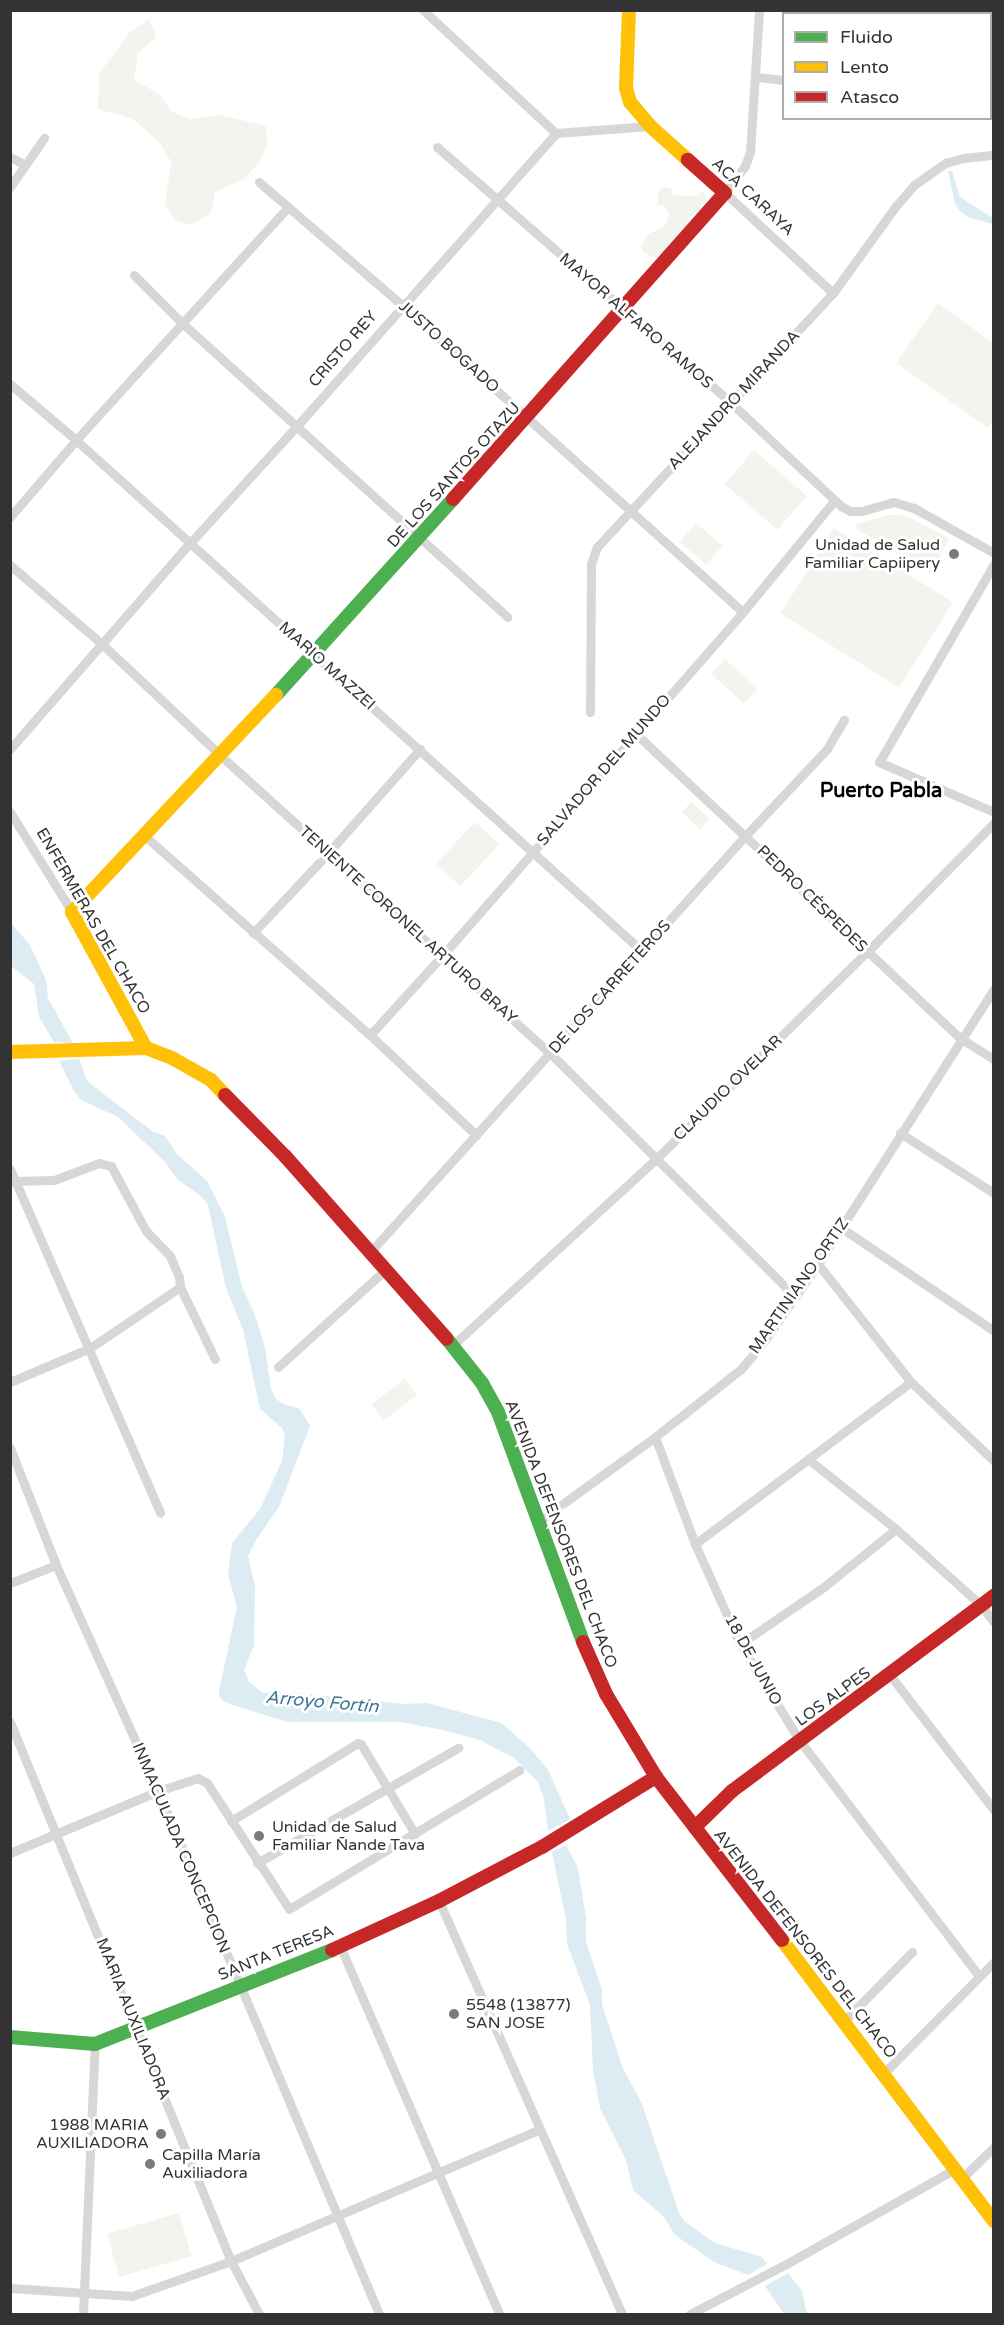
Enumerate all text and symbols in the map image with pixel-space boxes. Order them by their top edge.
legend [782,12,992,120]
text: Fluido [840,26,893,48]
text: Lento [840,56,889,78]
text: Atasco [840,86,899,108]
street label: ACA CARAYA [708,154,798,240]
street label: MAYOR ALFARO RAMOS [555,249,717,393]
street label: JUSTO BOGADO [395,297,503,397]
street label: CRISTO REY [305,307,381,391]
street label: ALEJANDRO MIRANDA [664,326,804,474]
street label: DE LOS SANTOS OTAZU [384,398,524,552]
place label: Unidad de Salud Familiar Capiipery [805,535,940,573]
marker: Unidad de Salud Familiar Capiipery [945,545,963,563]
street label: MARIO MAZZEI [275,618,379,714]
street label: SALVADOR DEL MUNDO [533,690,675,850]
district label: Puerto Pabla [820,779,942,803]
street label: TENIENTE CORONEL ARTURO BRAY [295,822,521,1028]
street label: ENFERMERAS DEL CHACO [32,825,154,1017]
street label: PEDRO CÉSPEDES [753,841,871,957]
street label: DE LOS CARRETEROS [545,916,675,1058]
street label: CLAUDIO OVELAR [670,1031,786,1145]
street label: MARTINIANO ORTIZ [745,1214,853,1358]
street label: AVENIDA DEFENSORES DEL CHACO [501,1397,621,1671]
street label: 18 DE JUNIO [720,1611,786,1709]
street label: LOS ALPES [792,1663,874,1731]
water label: Arroyo Fortín [265,1686,379,1718]
street label: INMACULADA CONCEPCION [128,1740,234,1956]
place label: Unidad de Salud Familiar Ñande Tava [272,1817,425,1855]
street label: AVENIDA DEFENSORES DEL CHACO [710,1826,900,2062]
marker: Unidad de Salud Familiar Ñande Tava [250,1827,268,1845]
street label: SANTA TERESA [215,1921,337,1985]
street label: MARIA AUXILIADORA [92,1935,174,2103]
place label: 5548 (13877) SAN JOSE [466,1995,571,2033]
marker: 5548 (13877) SAN JOSE [447,2007,461,2021]
place label: 1988 MARIA AUXILIADORA [36,2115,149,2153]
marker: 1988 MARIA AUXILIADORA [154,2127,168,2141]
place label: Capilla María Auxiliadora [162,2145,261,2183]
marker: Capilla María Auxiliadora [143,2157,157,2171]

